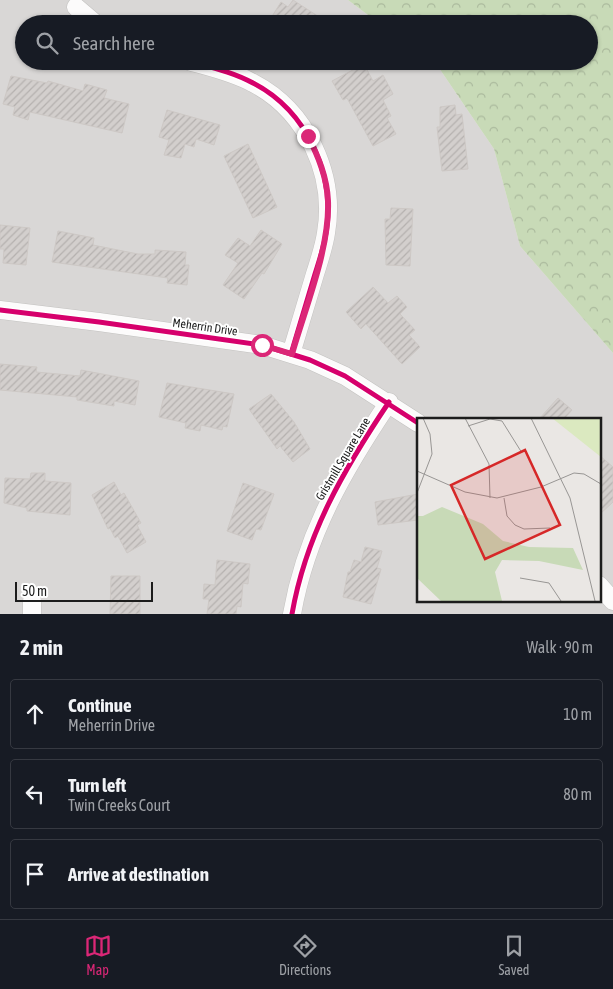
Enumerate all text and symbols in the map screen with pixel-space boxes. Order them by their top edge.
search box [15,15,598,70]
icon: search [33,29,61,57]
text: Search here [73,32,155,54]
route end [297,125,320,148]
street label: Meherrin Drive [172,316,238,338]
route start [251,334,274,357]
street label: Gristmill Square Lane [313,415,373,503]
inset map [417,418,600,602]
scale bar [15,579,152,602]
text: 50 m [22,583,47,599]
text: 2 min [20,635,63,659]
text: Walk · 90 m [527,638,593,656]
text: Continue [68,694,132,716]
icon: ahead [21,700,49,728]
text: 10 m [563,705,592,723]
text: Meherrin Drive [68,716,155,734]
text: Turn left [68,774,126,796]
icon: left [21,780,49,808]
text: 80 m [563,785,592,803]
text: Twin Creeks Court [68,796,170,814]
icon: arrive [21,860,49,888]
text: Arrive at destination [68,863,209,885]
tab: Map [84,932,112,978]
tab: Directions [279,932,331,978]
tab: Saved [498,932,529,978]

